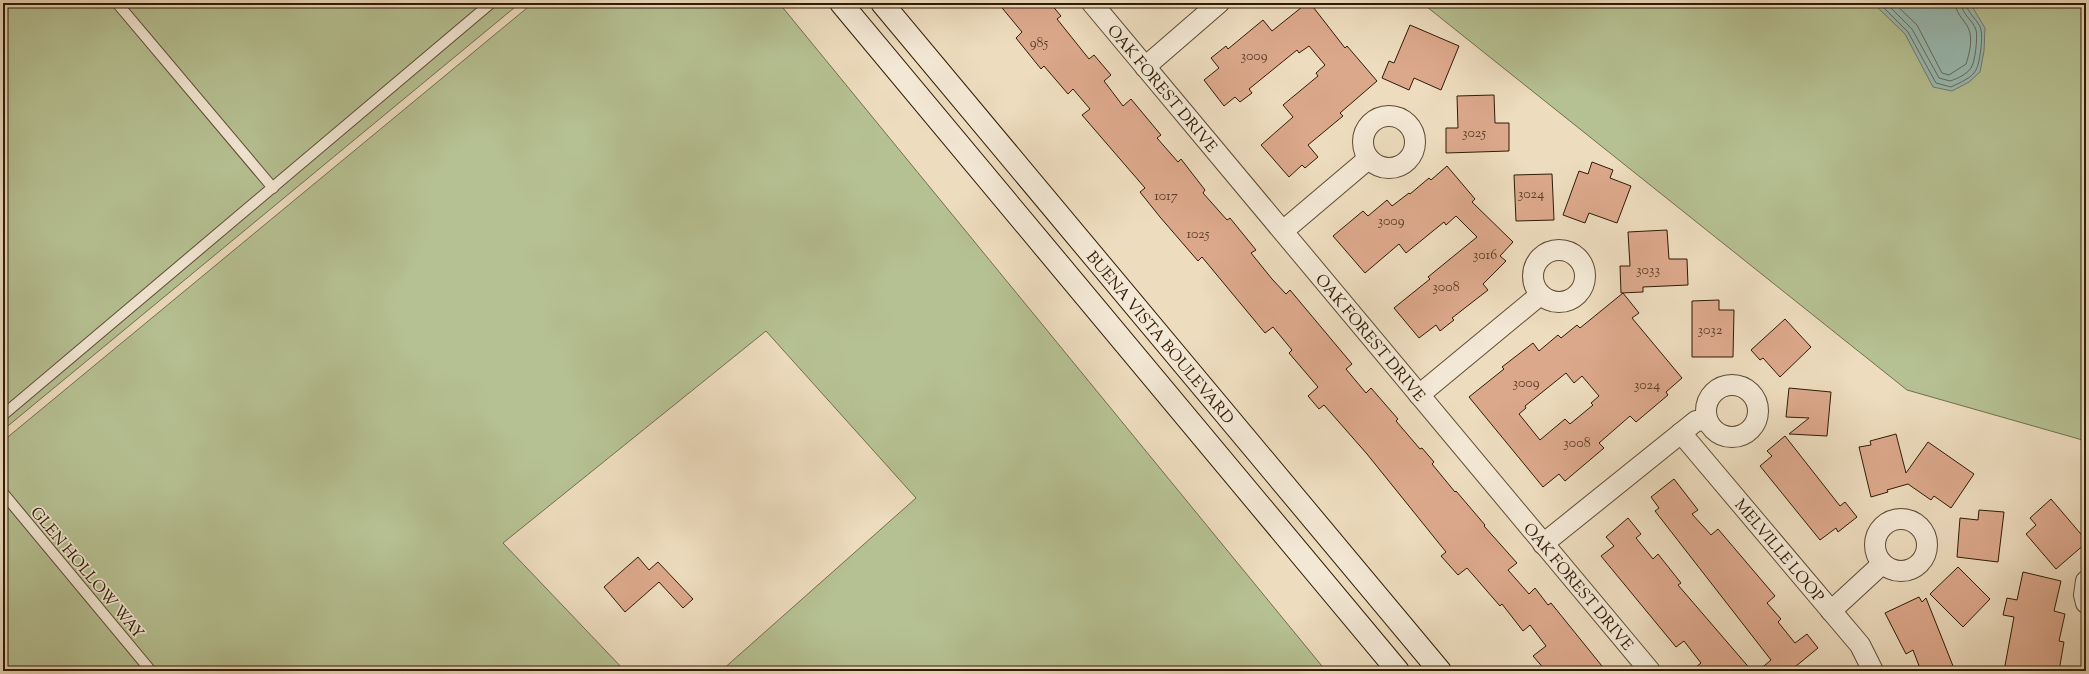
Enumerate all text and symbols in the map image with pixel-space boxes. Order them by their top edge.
street label: OAK FOREST DRIVE [1101,21,1222,159]
house number: 985 [1030,34,1049,54]
house number: 3009 [1240,47,1268,67]
house number: 3025 [1462,124,1486,144]
house number: 3024 [1518,185,1544,205]
house number: 1017 [1154,187,1178,207]
house number: 3009 [1377,212,1405,232]
house number: 1025 [1186,225,1210,245]
house number: 3016 [1473,246,1497,266]
street label: BUENA VISTA BOULEVARD [1080,247,1238,430]
house number: 3033 [1636,261,1660,281]
street label: OAK FOREST DRIVE [1309,270,1430,408]
house number: 3008 [1432,278,1460,298]
house number: 3032 [1697,321,1723,341]
house number: 3009 [1512,374,1540,394]
house number: 3024 [1634,376,1660,396]
house number: 3008 [1563,434,1591,454]
street label: MELVILLE LOOP [1728,495,1828,608]
street label: GLEN HOLLOW WAY [24,503,149,645]
street label: OAK FOREST DRIVE [1517,519,1638,657]

